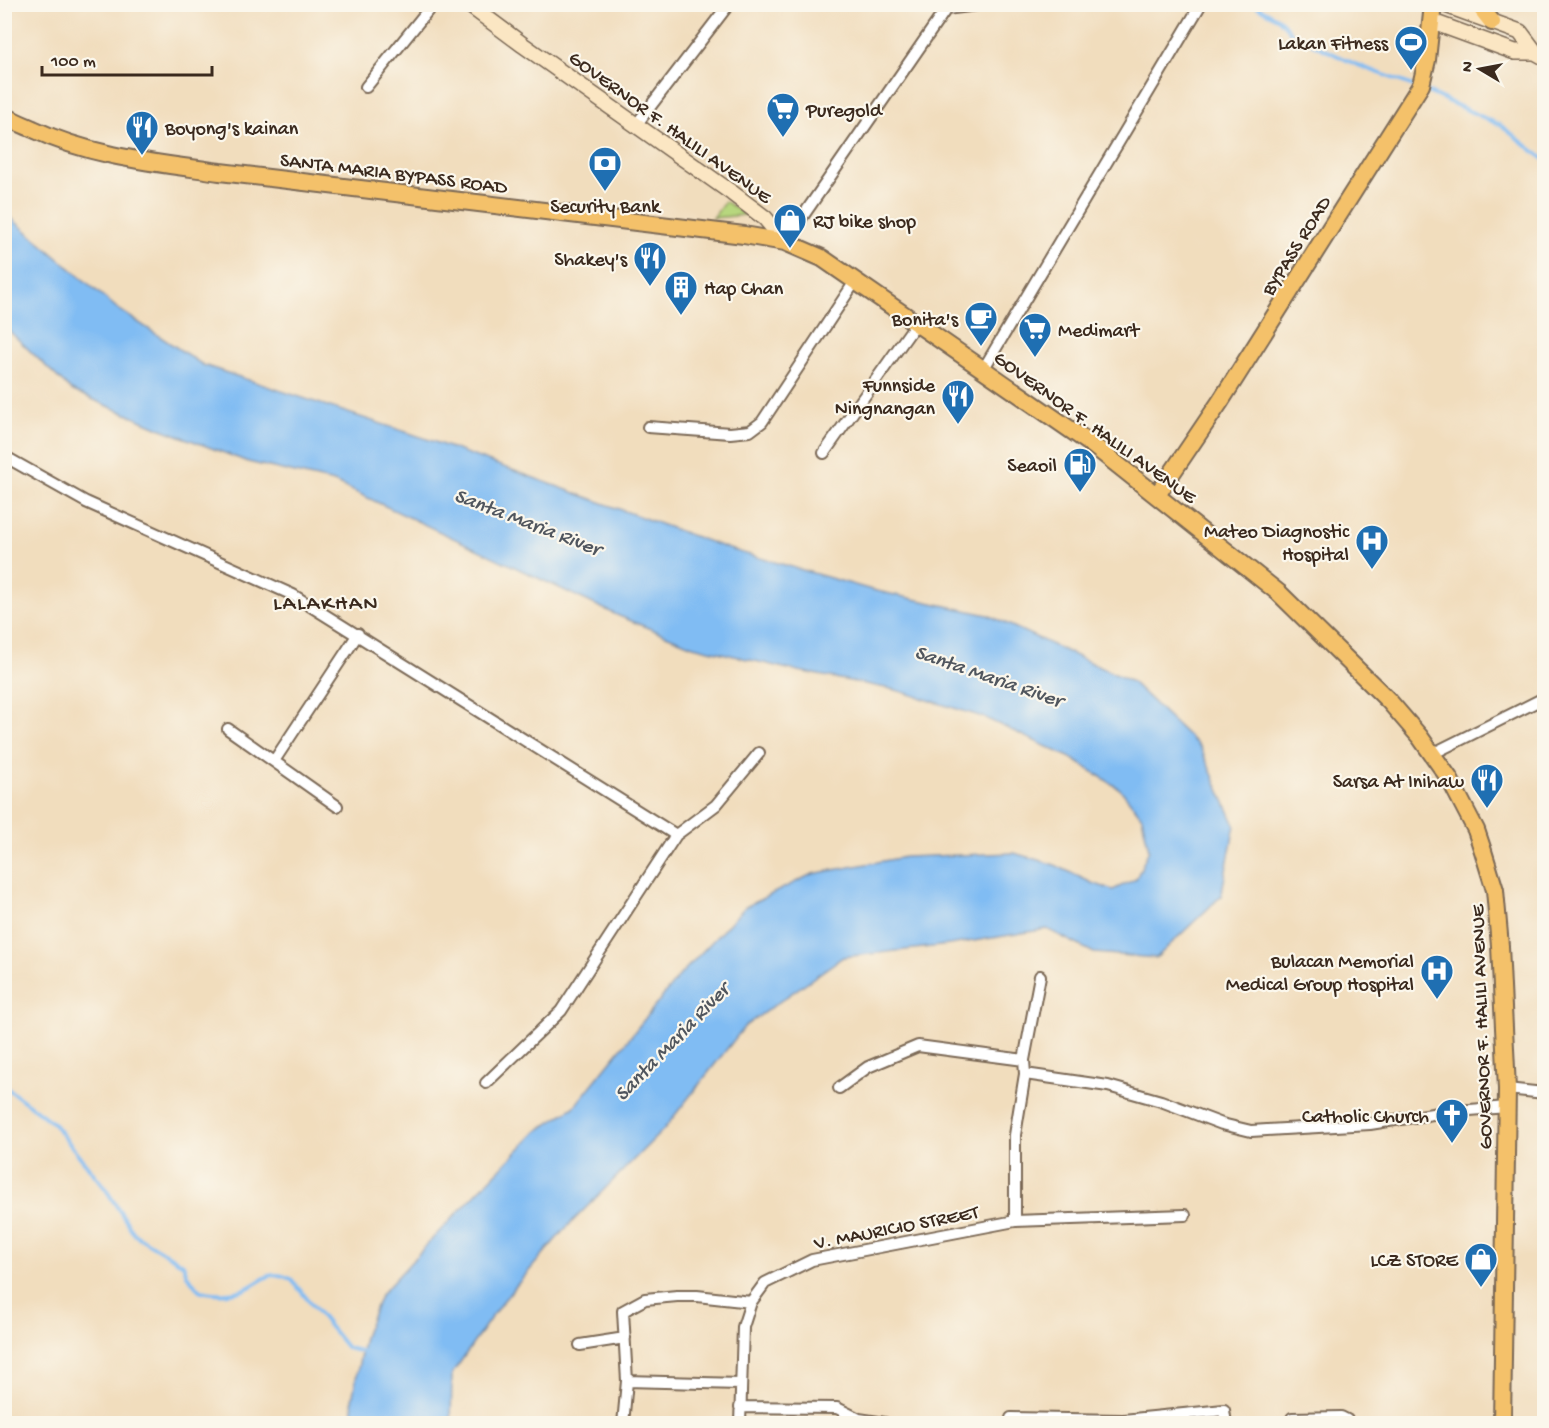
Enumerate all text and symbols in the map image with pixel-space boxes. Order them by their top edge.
sports icon: Lakan Fitness [1393,24,1429,71]
place label: Lakan Fitness [1278,34,1389,57]
scale bar [42,39,212,77]
north arrow [1450,39,1510,99]
street label: GOVERNOR F. HALILI AVENUE [563,48,776,211]
text: 100 m [50,52,96,73]
text: N [1458,60,1479,74]
supermarket icon: Puregold [765,91,801,138]
place label: Puregold [805,101,884,124]
restaurant icon: Boyong's kainan [124,109,160,156]
place label: Boyong's kainan [164,119,299,142]
bank icon: Security Bank [587,145,623,192]
street label: SANTA MARIA BYPASS ROAD [279,150,509,201]
street label: BYPASS ROAD [1258,192,1338,302]
place label: Security Bank [550,197,662,220]
shop icon: RJ bike shop [772,202,808,249]
place label: RJ bike shop [813,212,916,235]
restaurant icon: Shakey's [632,240,668,287]
place label: Shakey's [554,250,628,273]
building icon: Hap Chan [663,269,699,316]
place label: Hap Chan [704,279,784,302]
cafe icon: Bonita's [963,300,999,347]
place label: Bonita's [891,310,959,333]
supermarket icon: Medimart [1017,311,1053,358]
place label: Medimart [1058,321,1141,344]
street label: GOVERNOR F. HALILI AVENUE [988,348,1201,511]
place label: Funnside Ningnangan [835,376,936,422]
restaurant icon: Funnside Ningnangan [940,378,976,425]
fuel station icon: Seaoil [1062,446,1098,493]
place label: Seaoil [1007,456,1057,479]
water label: Santa Maria River [450,485,608,565]
place label: Mateo Diagnostic Hospital [1204,522,1350,568]
hospital icon: Mateo Diagnostic Hospital [1354,523,1390,570]
district label: LALAKHAN [273,592,379,618]
water label: Santa Maria River [911,641,1069,717]
restaurant icon: Sarsa At Inihaw [1469,762,1505,809]
place label: Sarsa At Inihaw [1333,772,1464,795]
street label: GOVERNOR F. HALILI AVENUE [1468,903,1499,1150]
place label: Bulacan Memorial Medical Group Hospital [1226,952,1414,998]
hospital icon: Bulacan Memorial Medical Group Hospital [1419,953,1455,1000]
water label: Santa Maria River [611,976,739,1108]
church icon: Catholic Church [1434,1097,1470,1144]
place label: Catholic Church [1302,1107,1429,1130]
street label: V. MAURICIO STREET [811,1202,982,1257]
shop icon: LCZ STORE [1463,1241,1499,1288]
place label: LCZ STORE [1370,1251,1460,1274]

